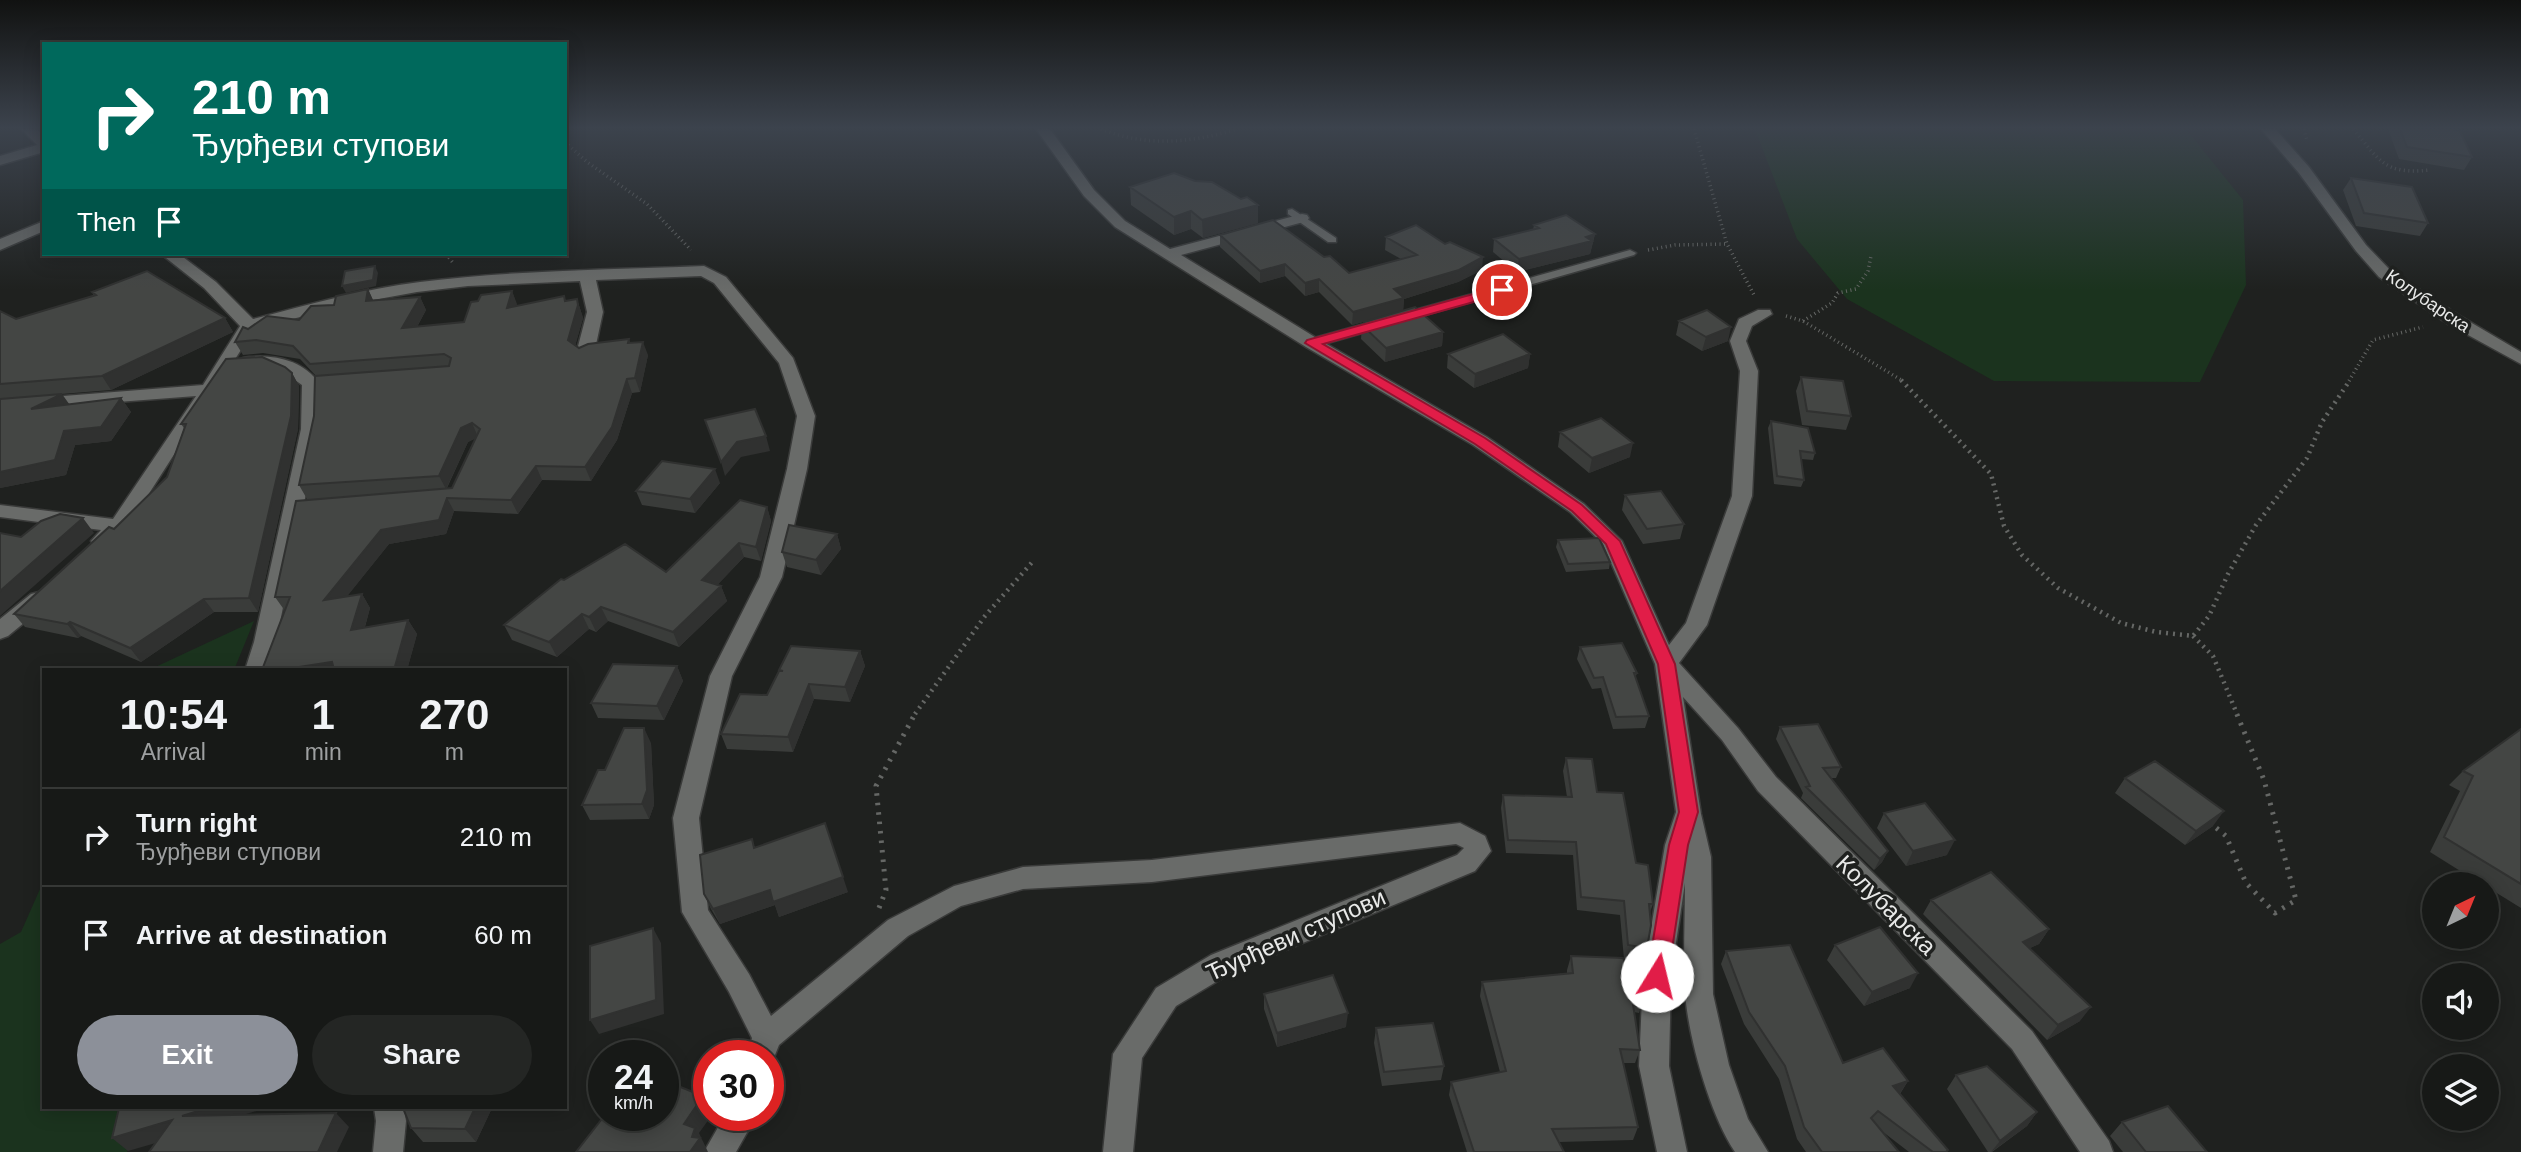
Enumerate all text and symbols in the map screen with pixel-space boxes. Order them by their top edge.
icon: right [77,70,168,161]
text: 210 m [192,70,331,124]
text: Ђурђеви ступови [192,127,449,163]
icon: arrive [150,203,188,241]
text: Then [77,207,136,237]
pin [1472,260,1532,320]
street label: Колубарска [2382,266,2475,337]
icon: arrive [1483,271,1521,309]
text: 10:54 [120,691,227,738]
text: 1 [311,691,335,738]
text: 270 [419,691,489,738]
text: Arrival [141,739,206,765]
text: min [305,739,342,765]
text: m [445,739,464,765]
text: Turn right [136,808,257,838]
icon: right [77,818,115,856]
text: 210 m [460,822,532,852]
text: Ђурђеви ступови [136,839,321,865]
street label: Колубарска [1831,849,1942,960]
north arrow [2422,872,2499,948]
map controls [2422,872,2499,1131]
street label: Ђурђеви ступови [1202,883,1390,986]
icon: arrive [77,916,115,954]
text: Arrive at destination [136,920,387,950]
text: 60 m [474,920,532,950]
position arrow [1620,939,1694,1013]
button: sound [2422,963,2499,1040]
button: Exit [77,1015,298,1095]
button: Share [312,1015,532,1095]
speed limit sign: 30 [693,1040,784,1131]
button: layers [2422,1054,2499,1131]
text: 24 [614,1057,653,1096]
text: km/h [614,1093,653,1113]

